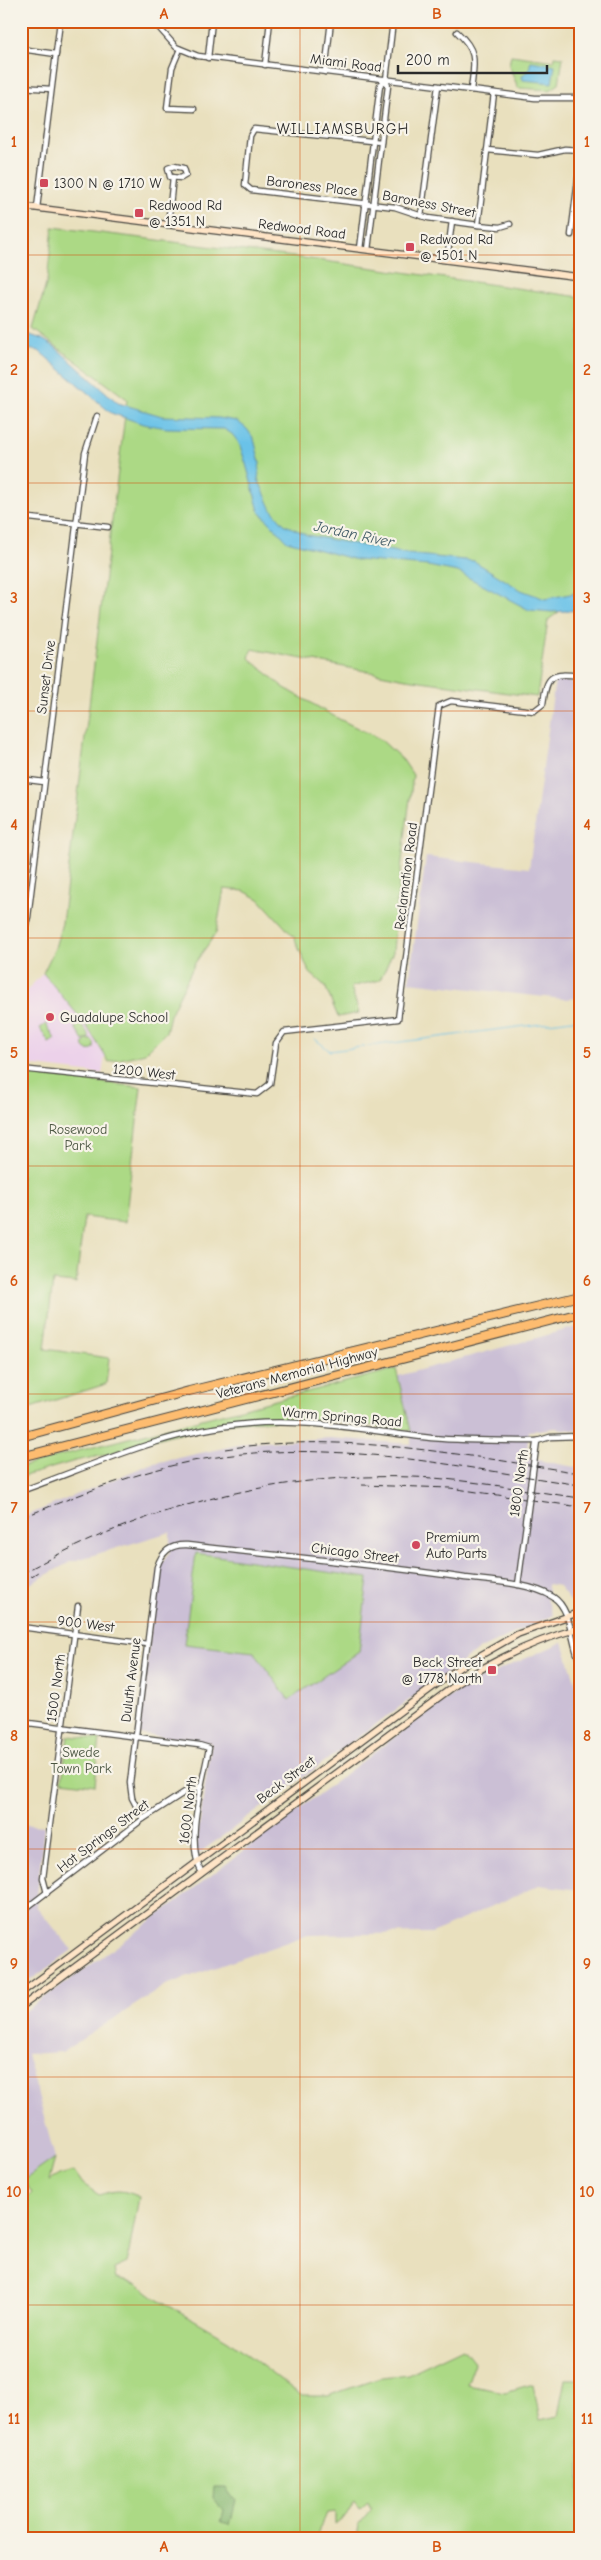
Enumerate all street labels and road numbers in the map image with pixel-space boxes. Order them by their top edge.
street label: Miami Road [309,50,383,76]
street label: Baroness Place [266,172,358,200]
street label: Baroness Street [381,187,478,222]
street label: Redwood Road [257,215,347,243]
street label: Sunset Drive [33,639,59,715]
street label: Reclamation Road [391,821,421,931]
street label: 1200 West [112,1060,177,1084]
street label: Veterans Memorial Highway [214,1343,380,1403]
street label: Warm Springs Road [281,1403,403,1431]
street label: 1800 North [506,1448,532,1518]
street label: Chicago Street [310,1539,401,1567]
street label: 900 West [57,1612,116,1636]
street label: Duluth Avenue [117,1637,145,1723]
street label: 1500 North [43,1653,69,1723]
street label: Beck Street [253,1752,319,1808]
street label: 1600 North [175,1775,201,1845]
street label: Hot Springs Street [54,1795,153,1876]

